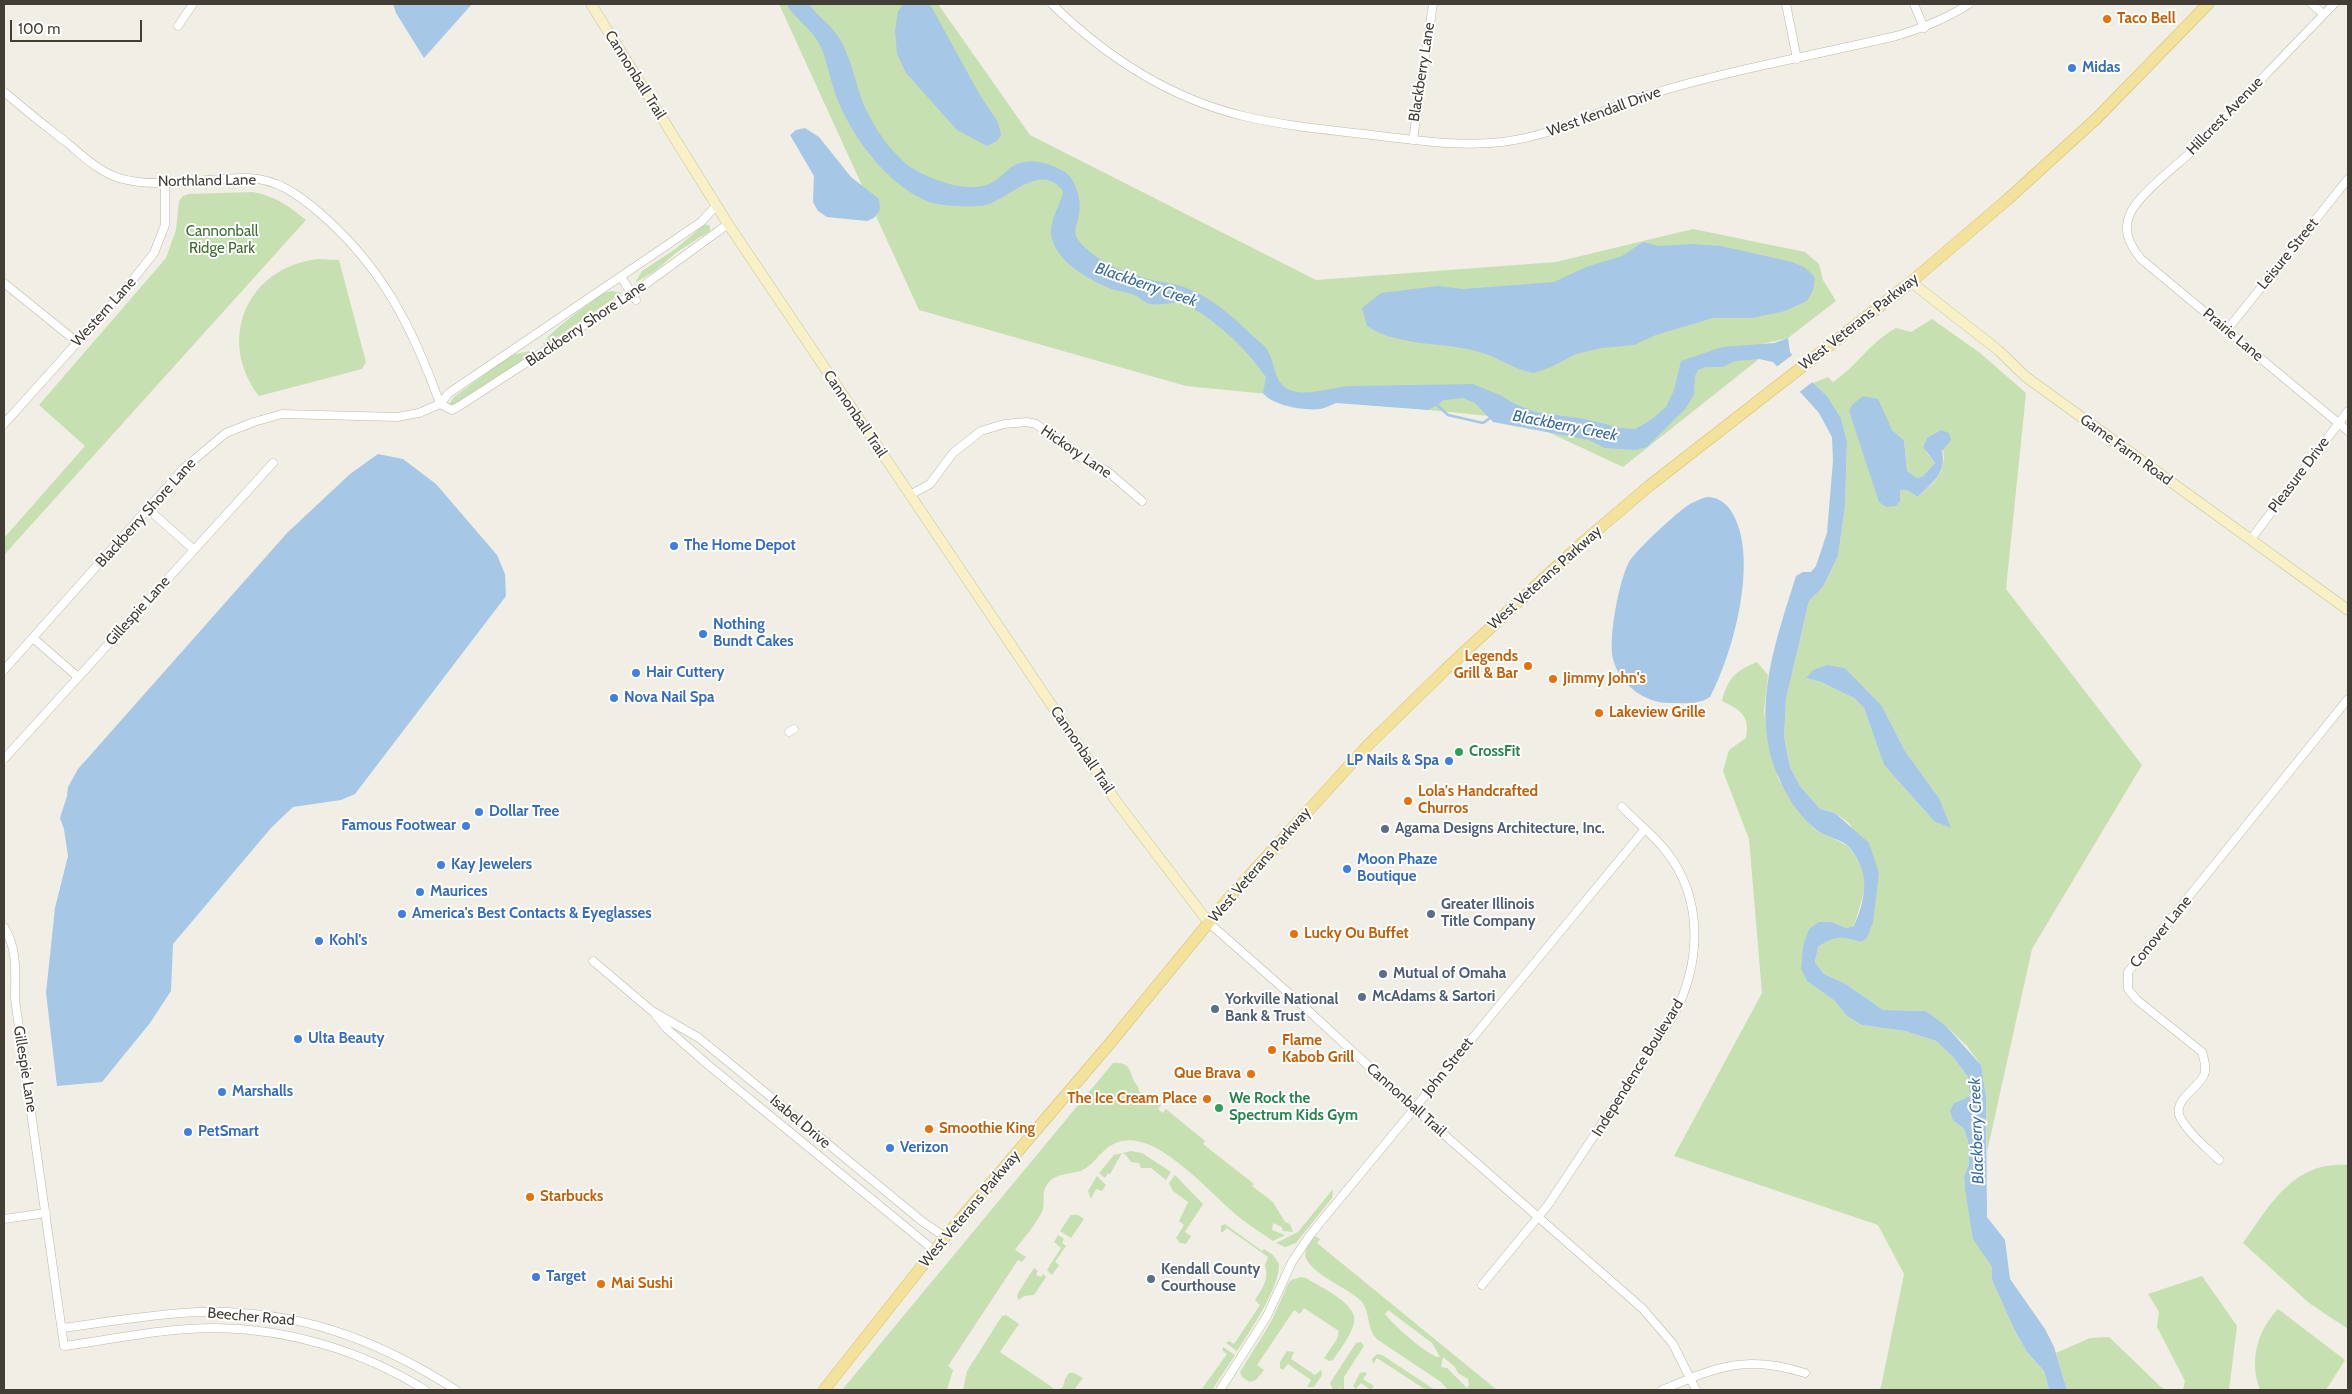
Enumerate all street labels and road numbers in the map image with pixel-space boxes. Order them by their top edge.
street label: Blackberry Lane [1405,21,1439,123]
street label: Cannonball Trail [601,27,669,123]
street label: Hillcrest Avenue [2183,73,2267,159]
street label: West Kendall Drive [1545,83,1663,141]
street label: Northland Lane [158,171,256,191]
street label: Leisure Street [2254,215,2322,293]
street label: West Veterans Parkway [1796,270,1922,374]
street label: Western Lane [68,273,140,351]
street label: Blackberry Shore Lane [523,277,649,371]
street label: Prairie Lane [2199,305,2267,365]
street label: Cannonball Trail [819,367,891,461]
street label: Game Farm Road [2076,411,2176,489]
street label: Hickory Lane [1037,422,1115,482]
street label: Pleasure Drive [2265,434,2333,516]
street label: Blackberry Shore Lane [92,455,200,571]
street label: West Veterans Parkway [1484,522,1606,634]
street label: Gillespie Lane [102,572,174,650]
street label: Cannonball Trail [1046,703,1118,797]
street label: West Veterans Parkway [1205,804,1315,926]
street label: Conover Lane [2126,892,2196,972]
street label: Independence Boulevard [1588,996,1688,1140]
street label: Gillespie Lane [9,1024,41,1114]
street label: John Street [1419,1034,1477,1100]
street label: Cannonball Trail [1362,1060,1450,1140]
street label: Isabel Drive [766,1091,834,1153]
street label: West Veterans Parkway [916,1147,1024,1271]
street label: Beecher Road [207,1304,295,1330]

